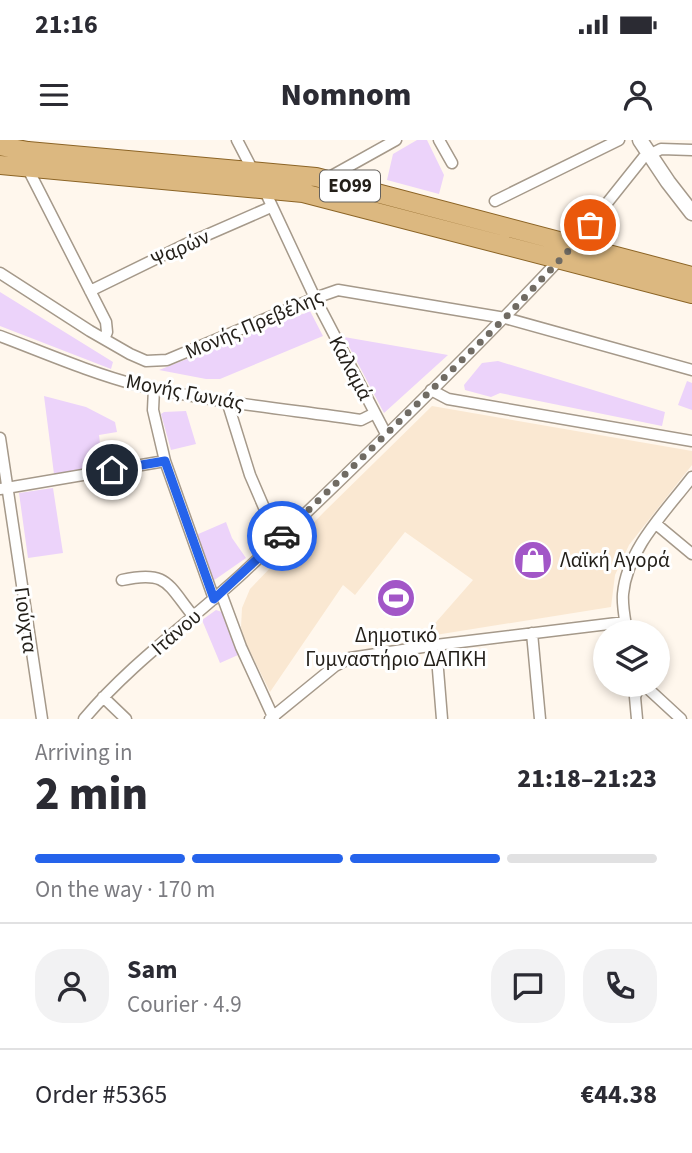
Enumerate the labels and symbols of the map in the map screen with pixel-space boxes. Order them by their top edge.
road number: ΕΟ99 [320,170,380,201]
pin [560,195,620,255]
street label: Ψαρών [146,221,214,275]
street label: Μονής Πρεβέλης [180,281,328,367]
street label: Καλαμά [321,330,381,406]
street label: Μονής Γωνιάς [123,366,247,418]
pin [82,440,142,500]
courier [247,501,317,571]
shop icon: Λαϊκή Αγορά [512,539,554,581]
place label: Λαϊκή Αγορά [560,545,670,575]
sports icon: Δημοτικό Γυμναστήριο ΔΑΠΚΗ [375,577,417,619]
street label: Γιούχτα [7,585,46,655]
street label: Ιτάνου [144,602,208,662]
place label: Δημοτικό Γυμναστήριο ΔΑΠΚΗ [305,620,487,674]

